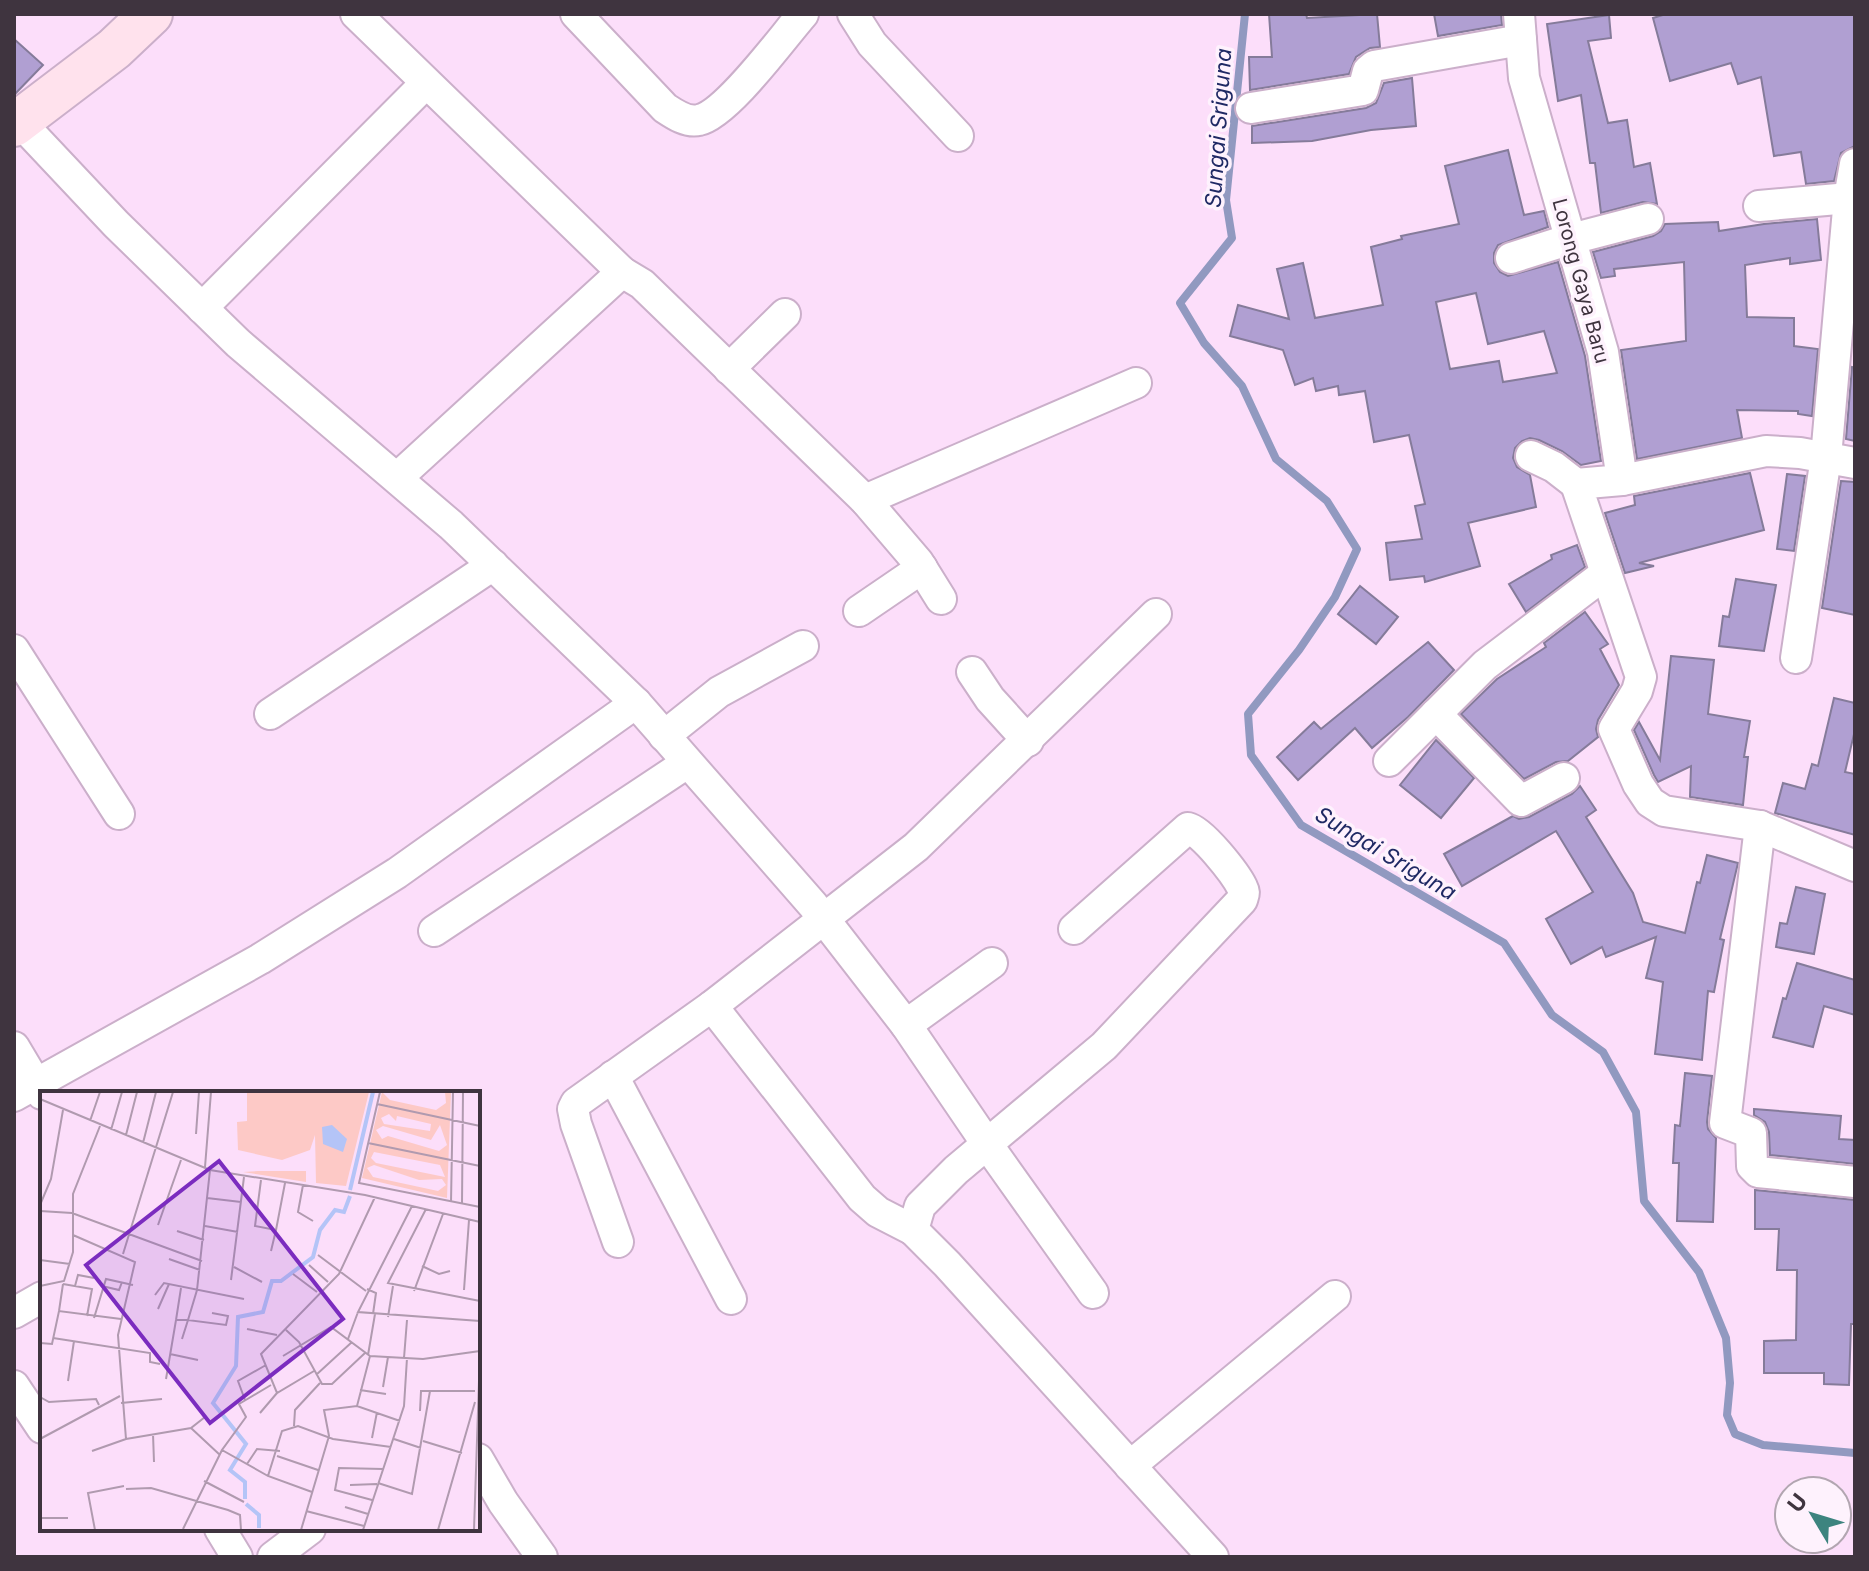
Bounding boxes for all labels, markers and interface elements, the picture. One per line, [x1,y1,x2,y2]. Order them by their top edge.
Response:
water label: Sungai Sriguna [1199,47,1237,209]
street label: Lorong Gaya Baru [1547,196,1615,366]
water label: Sungai Sriguna [1311,801,1461,905]
inset map [40,1091,480,1531]
north arrow [1773,1475,1853,1555]
text: U [1782,1488,1812,1517]

